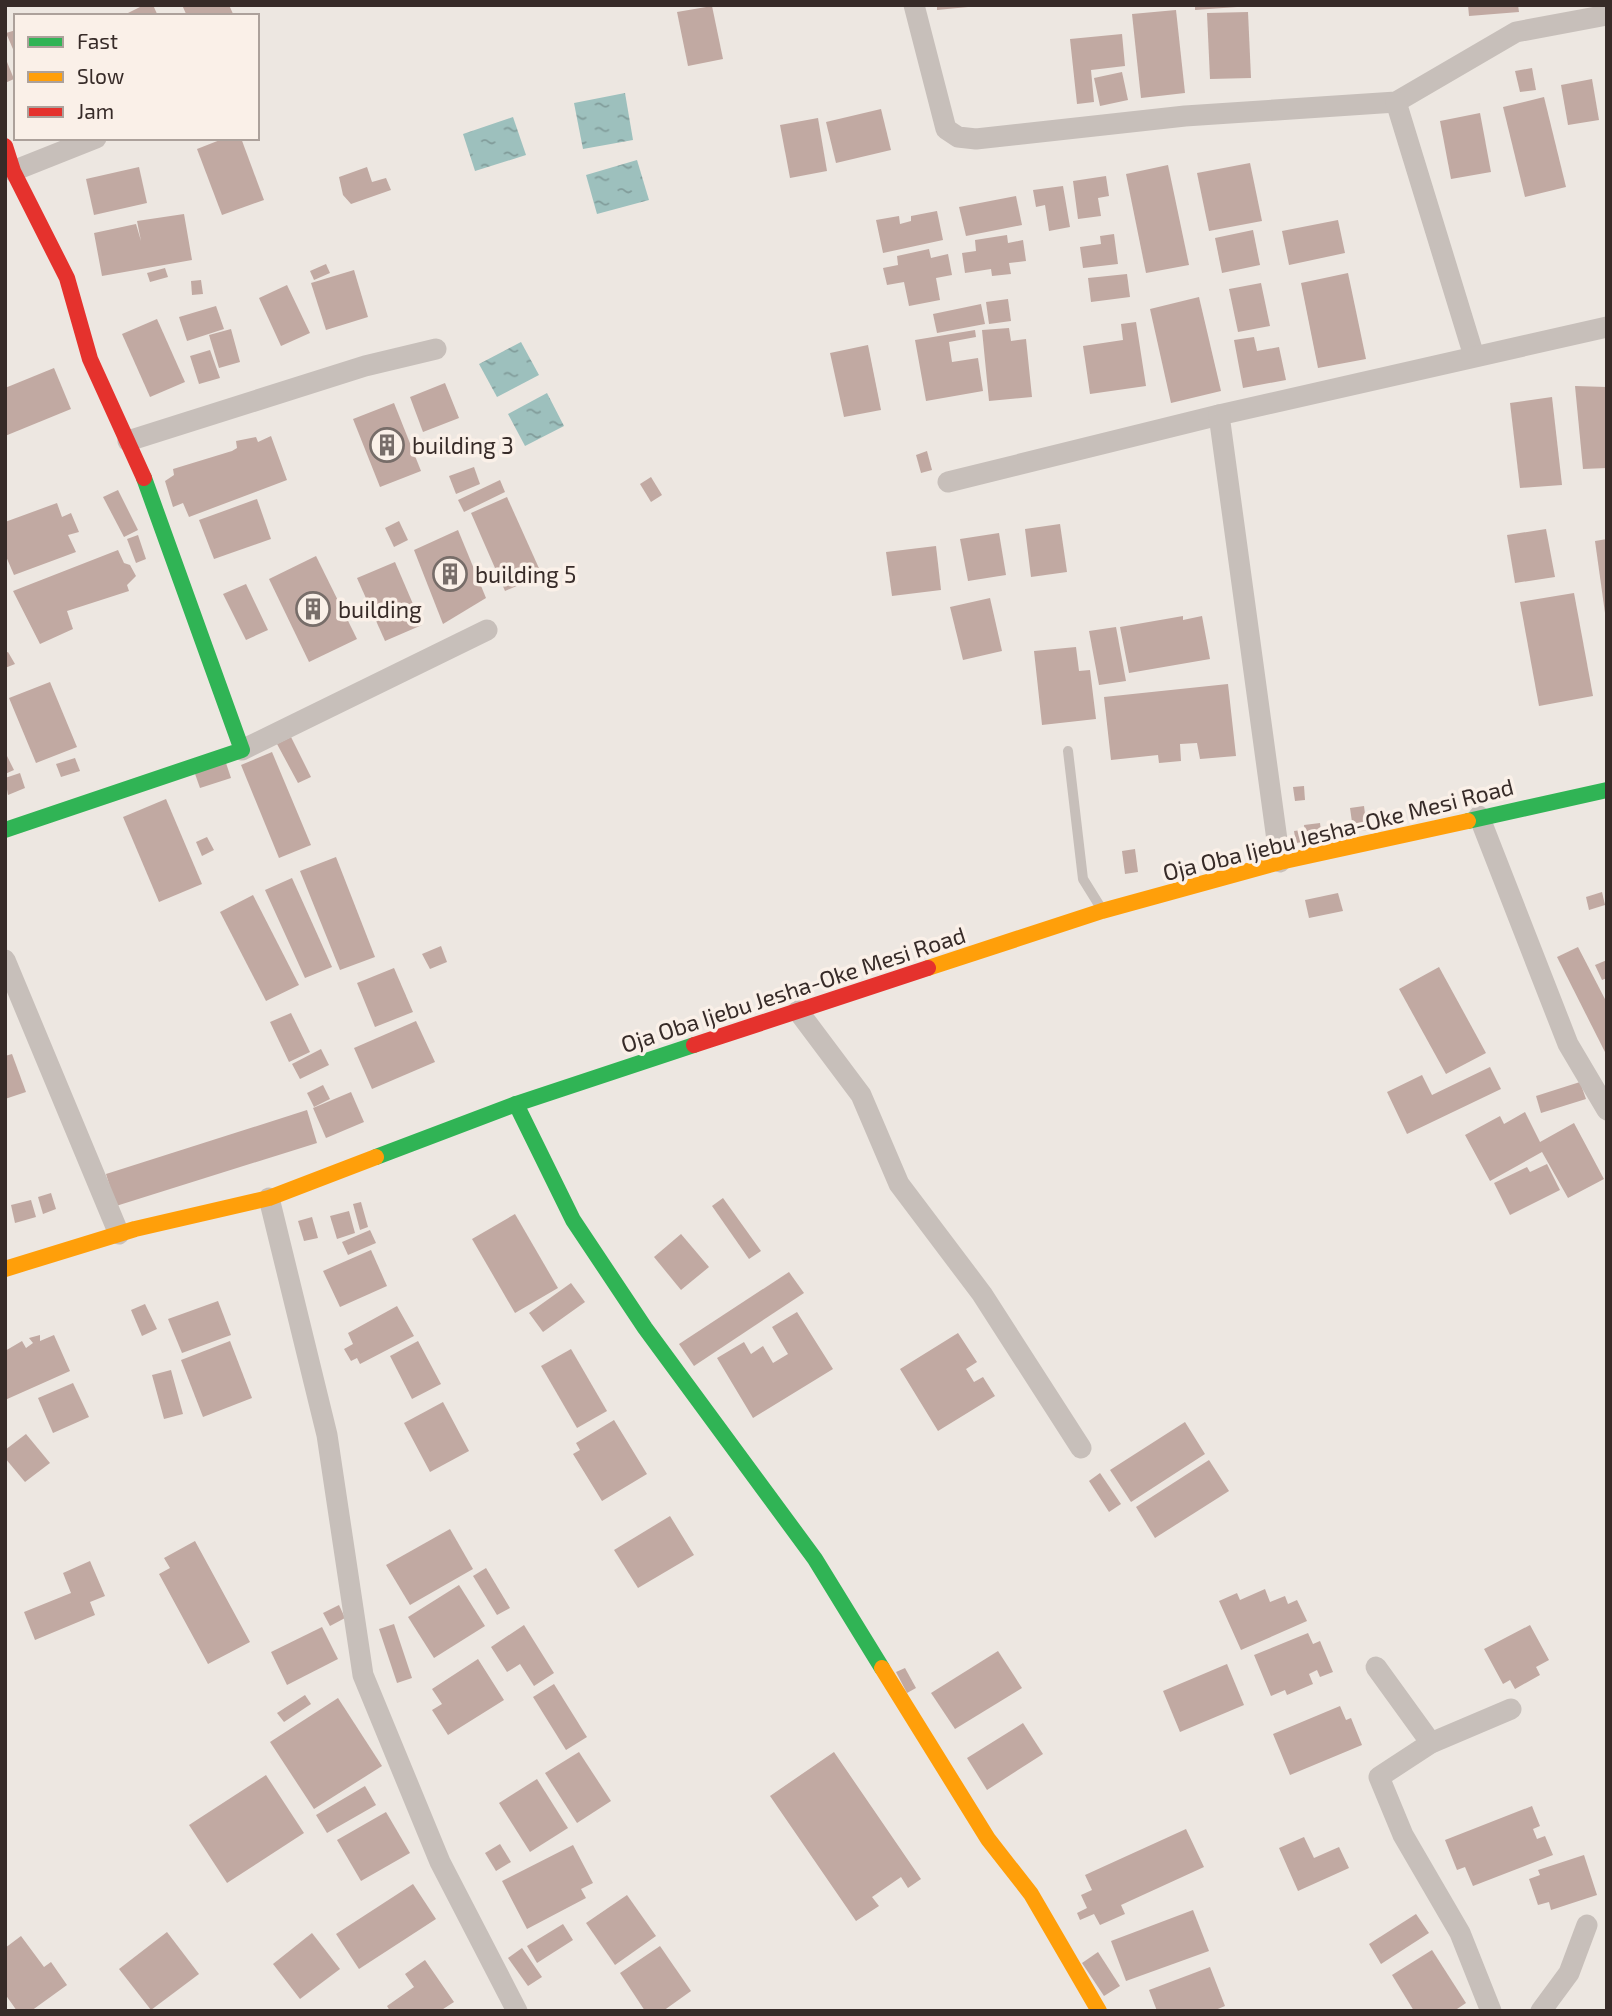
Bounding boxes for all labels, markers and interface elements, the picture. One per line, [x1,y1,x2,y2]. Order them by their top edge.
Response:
legend [14,14,259,140]
text: Fast [77,28,118,53]
text: Slow [77,63,124,88]
text: Jam [77,98,114,123]
building icon: building 3 [368,426,406,464]
place label: building 3 [412,431,514,459]
building icon: building 5 [431,555,469,593]
place label: building 5 [475,560,576,588]
building icon: building [294,590,332,628]
place label: building [338,595,422,623]
street label: Oja Oba Ijebu Jesha-Oke Mesi Road [1160,772,1516,886]
street label: Oja Oba Ijebu Jesha-Oke Mesi Road [617,920,969,1058]

